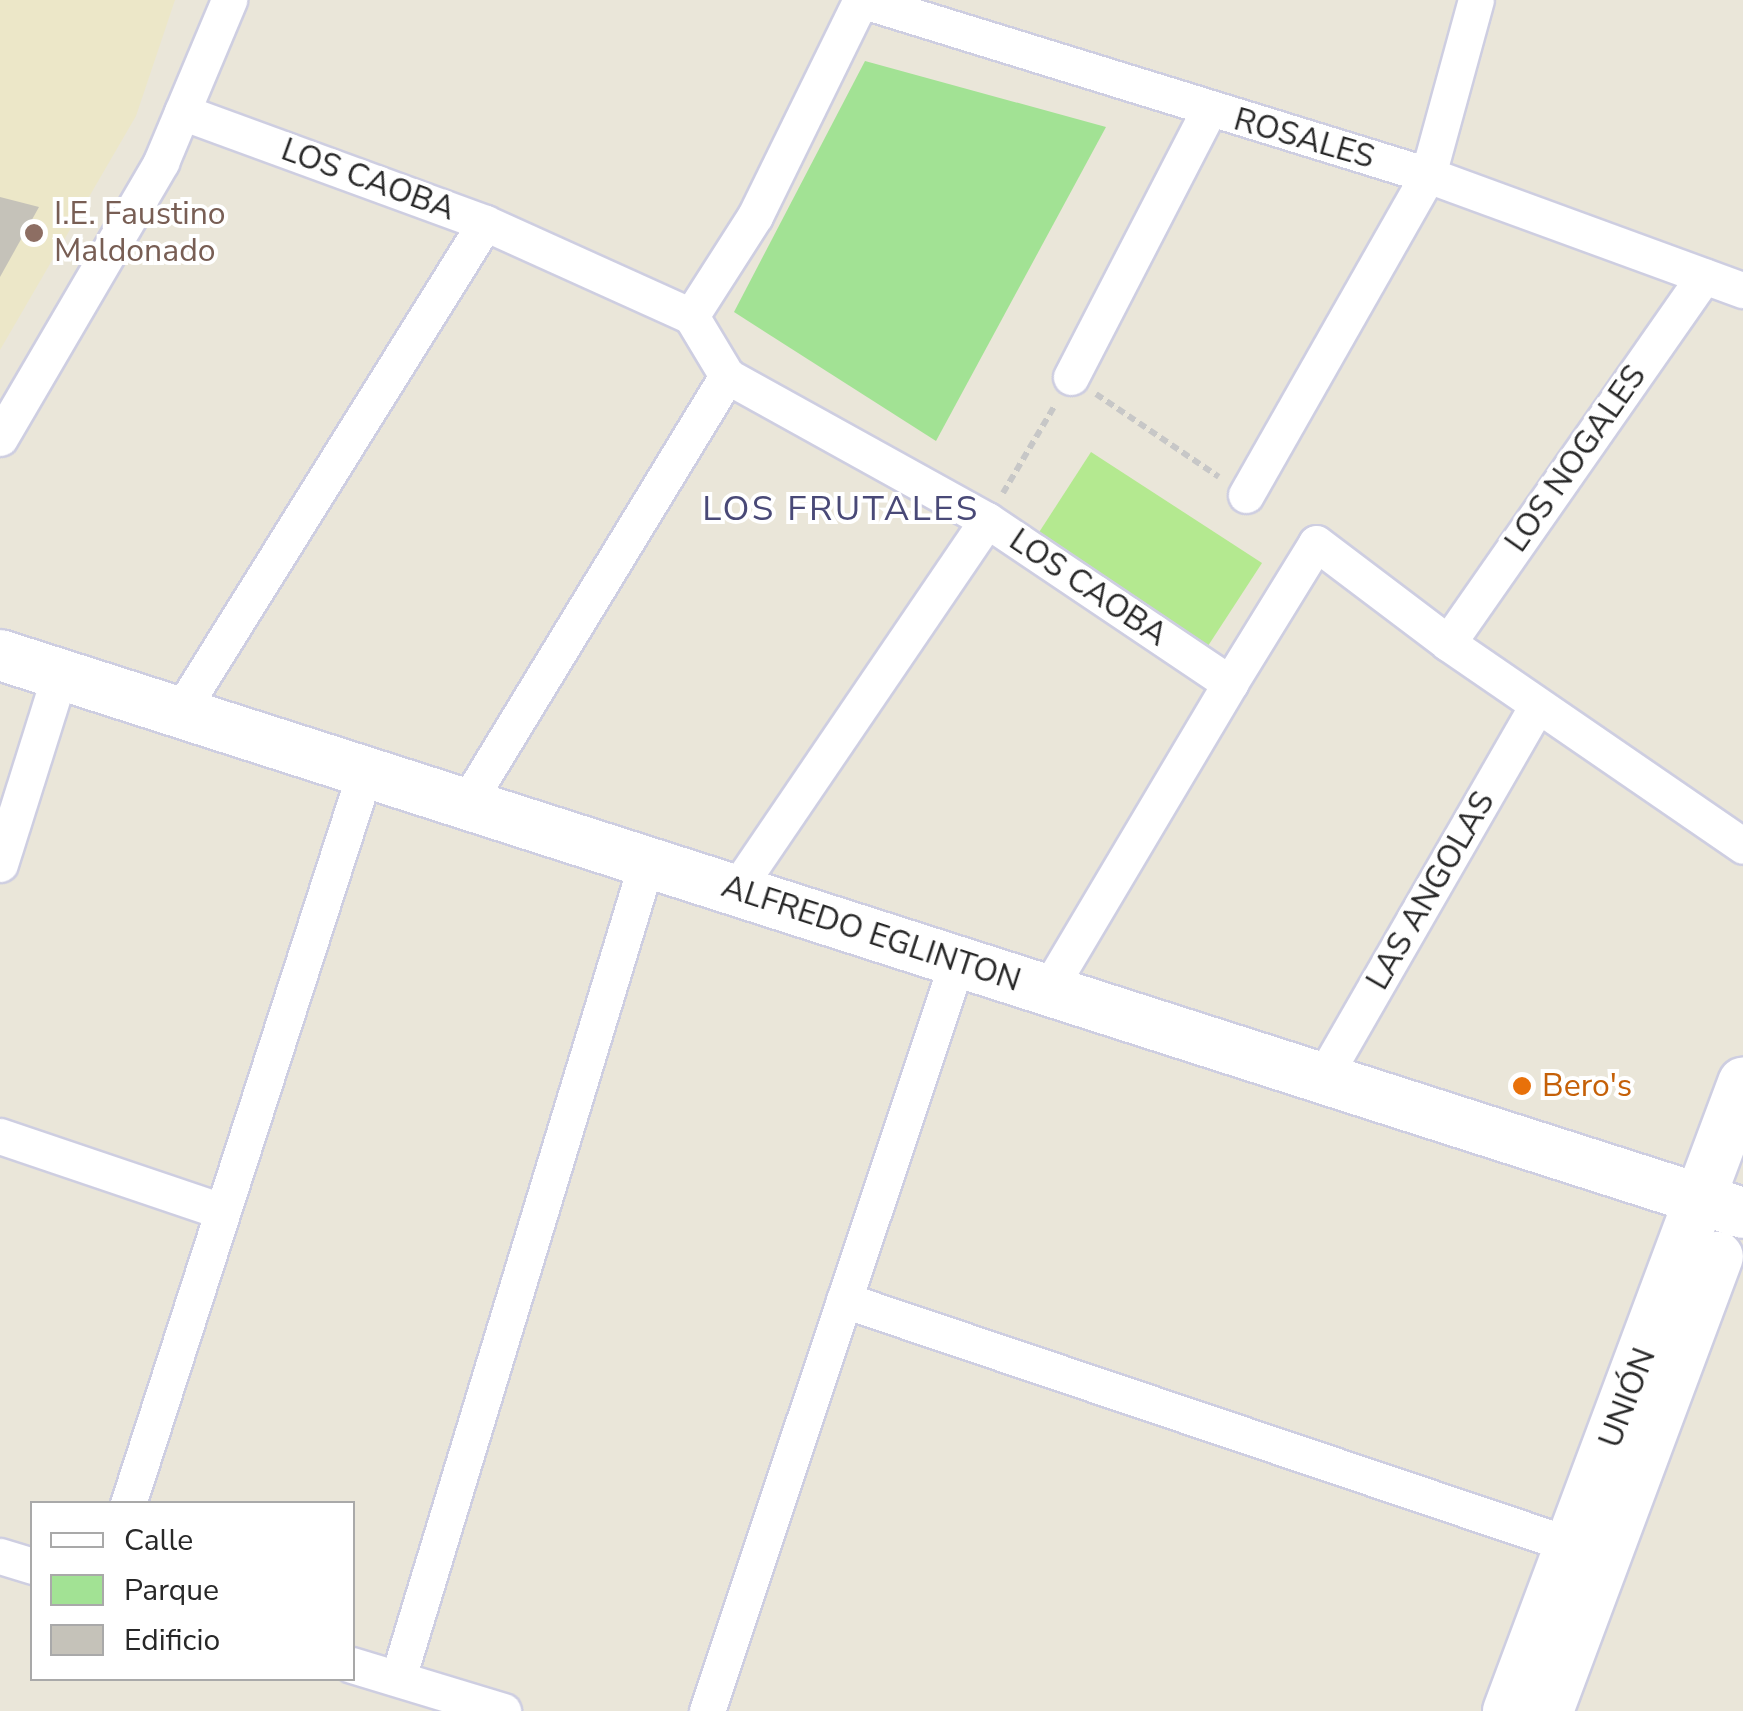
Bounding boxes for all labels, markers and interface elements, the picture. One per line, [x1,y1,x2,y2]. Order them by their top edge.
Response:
street label: ROSALES [1229,101,1379,177]
street label: LOS CAOBA [276,131,460,229]
place label: I.E. Faustino Maldonado [54,196,226,271]
marker: I.E. Faustino Maldonado [23,222,45,244]
street label: LOS NOGALES [1498,358,1654,560]
district label: LOS FRUTALES [702,488,980,530]
street label: LOS CAOBA [1002,521,1174,655]
street label: LAS ANGOLAS [1359,785,1503,997]
street label: ALFREDO EGLINTON [717,868,1025,1000]
place label: Bero's [1542,1067,1632,1105]
marker: Bero's [1511,1075,1533,1097]
street label: UNIÓN [1592,1343,1664,1453]
legend [30,1501,355,1681]
text: Calle [124,1520,193,1561]
text: Parque [124,1570,219,1611]
text: Edificio [124,1620,220,1661]

